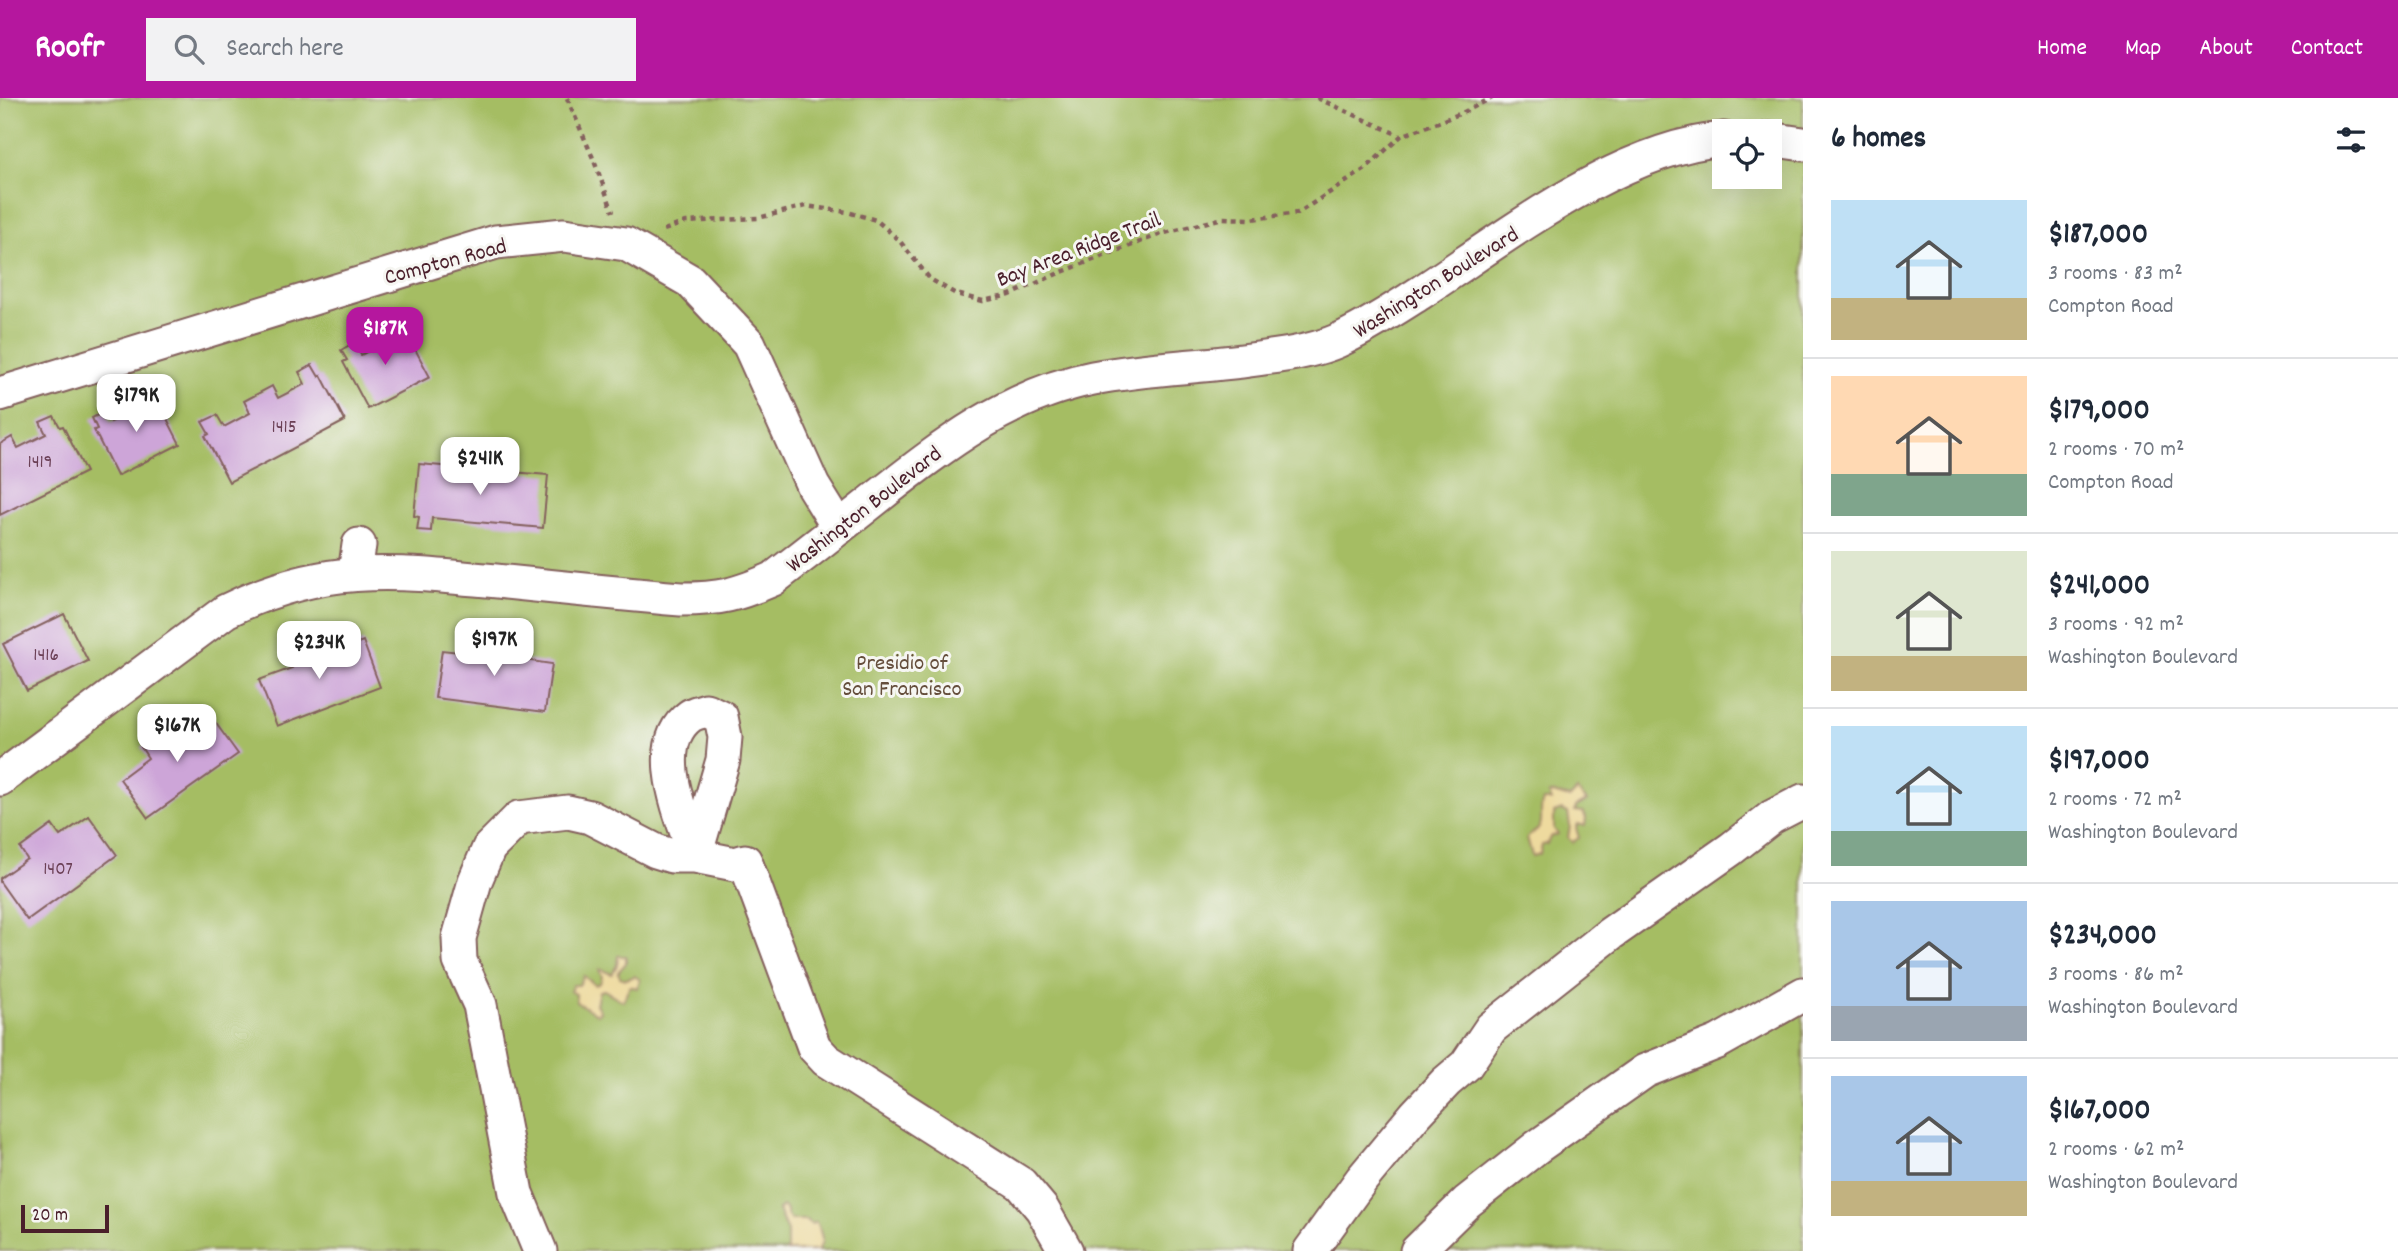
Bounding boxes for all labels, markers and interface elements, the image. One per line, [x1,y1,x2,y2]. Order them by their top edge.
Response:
search box [146,18,636,81]
text: Roofr [35,26,104,73]
icon: search [170,30,208,68]
text: Search here [226,31,344,68]
text: Home [2037,32,2087,66]
text: Map [2125,32,2161,66]
text: About [2199,32,2253,66]
text: Contact [2291,32,2363,66]
map controls [1712,119,1782,189]
button: locate [1712,119,1782,189]
text: 6 homes [1831,119,1926,162]
icon: filters [2332,121,2370,159]
street label: Bay Area Ridge Trail [992,205,1167,298]
text: $187,000 [2048,215,2148,258]
street label: Washington Boulevard [1348,220,1526,348]
icon: home [1887,228,1971,312]
street label: Compton Road [381,231,511,296]
text: 3 rooms · 83 m² [2048,258,2183,291]
text: Compton Road [2048,291,2174,324]
pin: $187K [336,308,434,367]
text: $187K [362,313,408,346]
pin: $179K [87,374,185,434]
text: $179K [113,380,159,413]
text: $179,000 [2048,391,2150,434]
icon: home [1887,404,1971,488]
house number: 1415 [271,415,297,442]
text: 2 rooms · 70 m² [2048,434,2184,467]
pin: $241K [431,438,529,497]
street label: Washington Boulevard [780,439,950,582]
text: $241K [457,443,503,476]
house number: 1419 [28,450,52,477]
text: Compton Road [2048,467,2174,500]
text: $241,000 [2048,566,2150,609]
icon: home [1887,579,1971,663]
text: 3 rooms · 92 m² [2048,609,2184,642]
pin: $197K [445,618,543,678]
pin: $234K [270,622,368,681]
text: $197K [471,624,517,657]
text: $234K [293,627,345,660]
text: Washington Boulevard [2048,642,2238,675]
house number: 1416 [33,643,59,670]
park label: Presidio of San Francisco [842,648,962,707]
pin: $167K [128,704,226,764]
text: $167K [153,710,201,743]
text: $197,000 [2048,741,2150,784]
icon: home [1887,754,1971,838]
text: 2 rooms · 72 m² [2048,784,2182,817]
text: Washington Boulevard [2048,817,2238,850]
house number: 1407 [43,857,73,884]
text: $234,000 [2048,916,2157,959]
icon: home [1887,929,1971,1013]
text: 3 rooms · 86 m² [2048,959,2184,992]
text: Washington Boulevard [2048,992,2238,1025]
text: $167,000 [2048,1091,2151,1134]
icon: home [1887,1104,1971,1188]
text: 2 rooms · 62 m² [2048,1134,2184,1167]
text: Washington Boulevard [2048,1167,2238,1200]
scale bar [21,1202,108,1234]
text: 20 m [32,1203,68,1230]

